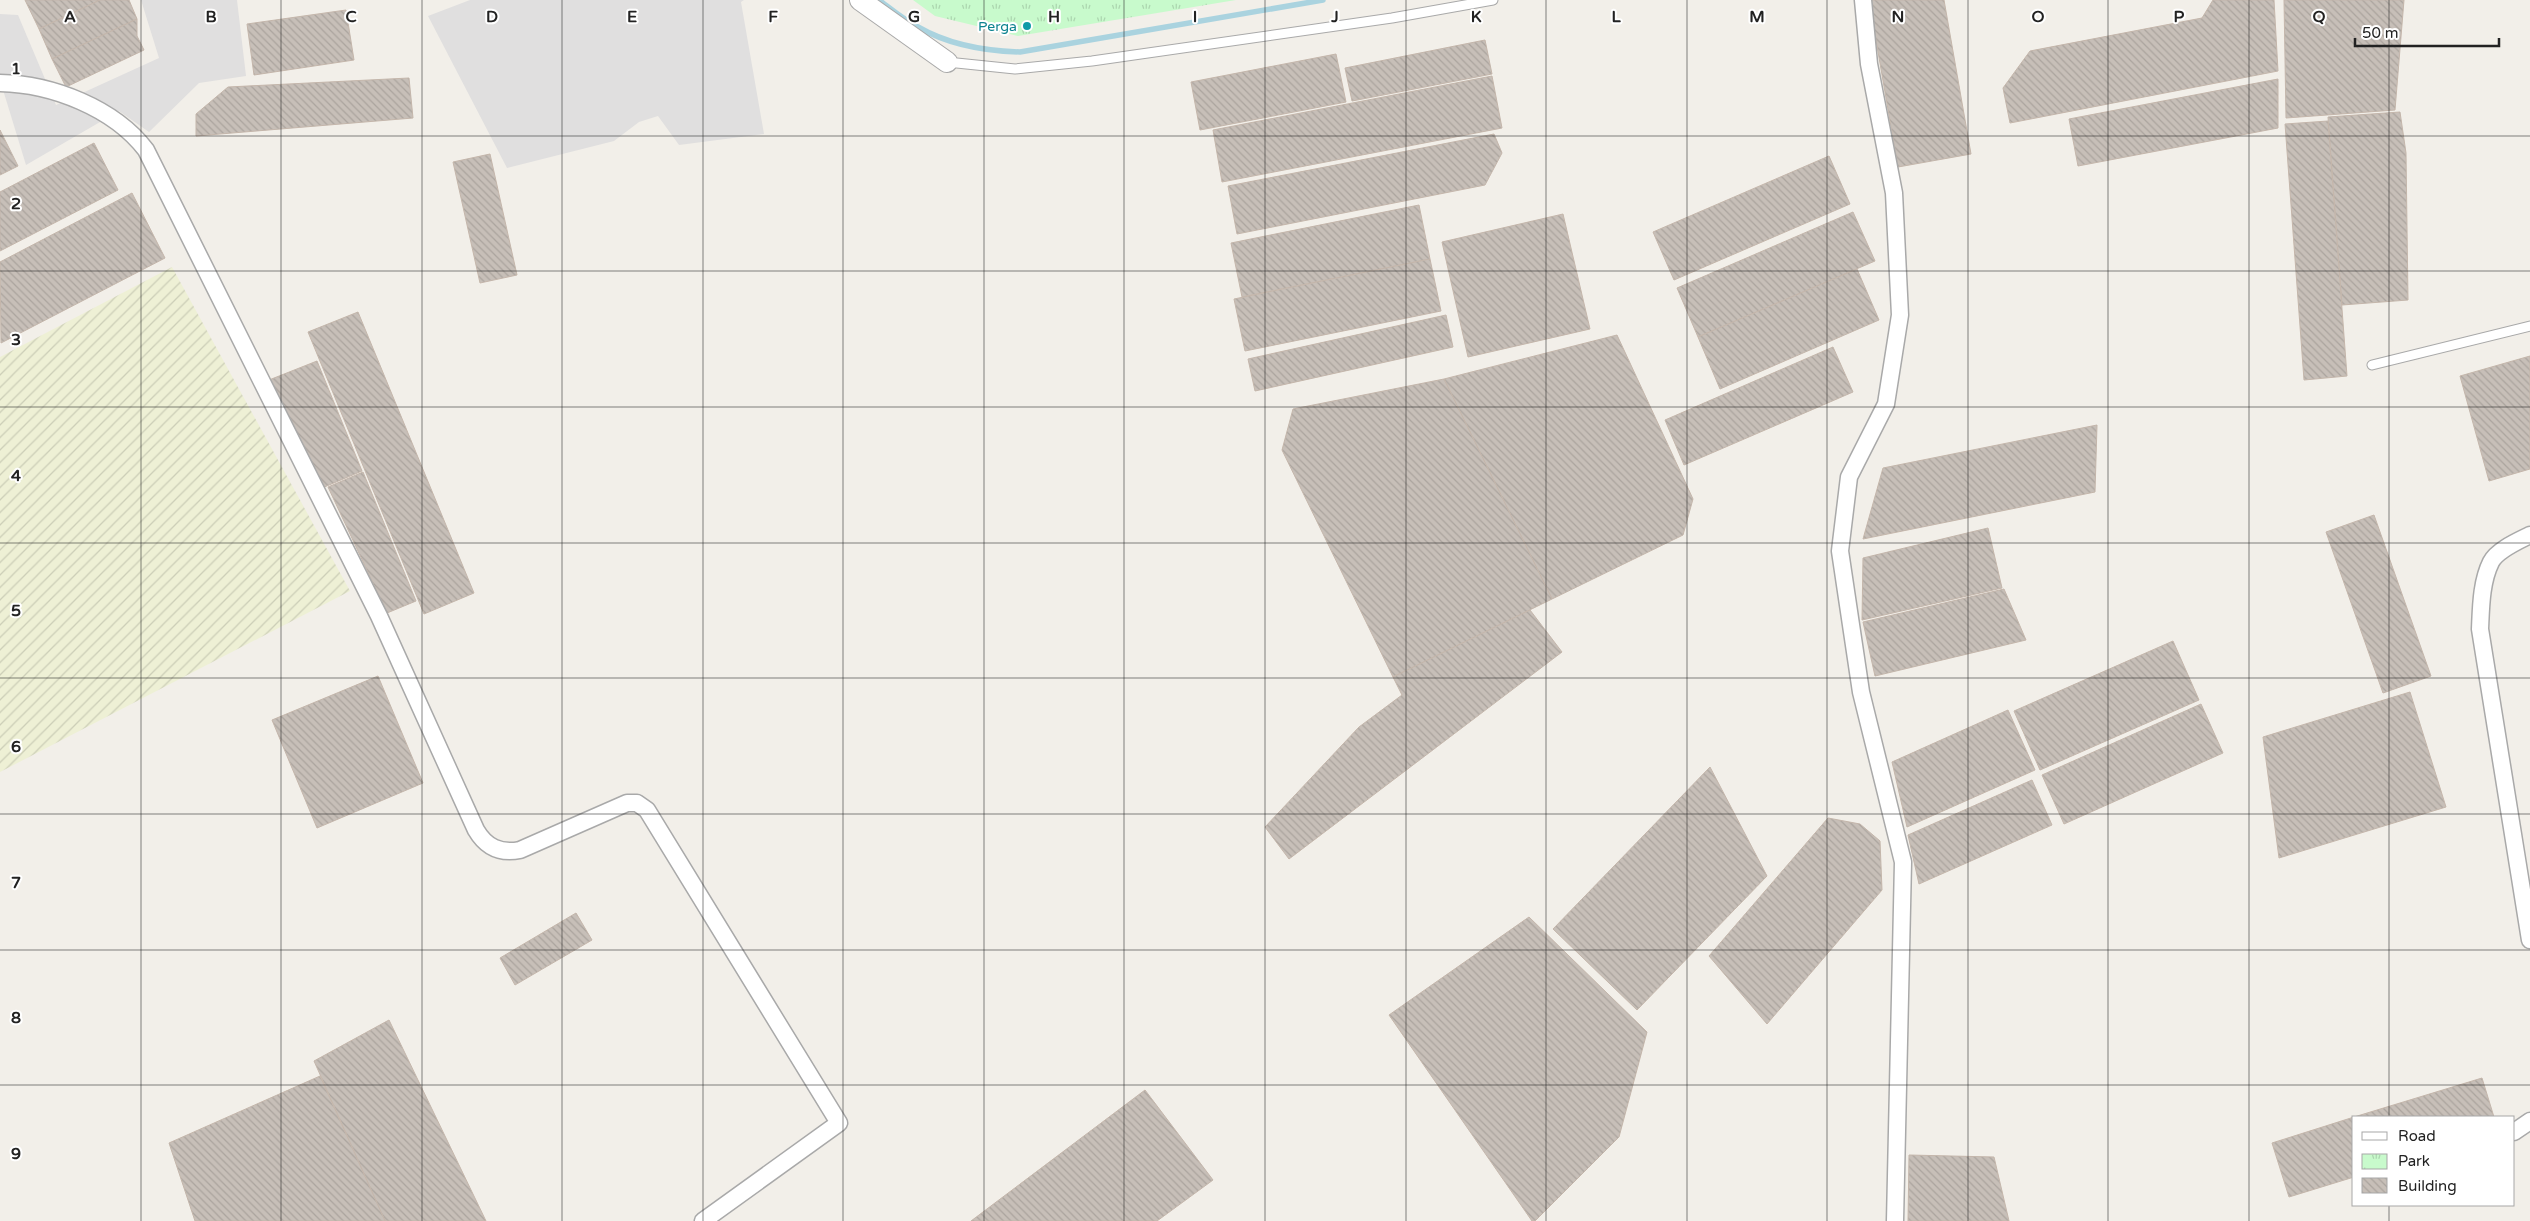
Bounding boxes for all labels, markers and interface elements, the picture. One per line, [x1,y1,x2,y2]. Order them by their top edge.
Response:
text: A [64,7,76,27]
text: B [205,7,217,27]
text: C [345,7,357,27]
text: D [486,7,498,27]
text: E [627,7,637,27]
text: F [768,7,778,27]
text: G [908,7,920,27]
text: H [1048,7,1060,27]
text: I [1193,7,1197,27]
text: J [1330,7,1339,27]
text: K [1471,7,1482,27]
text: L [1611,7,1621,27]
text: M [1749,7,1765,27]
text: N [1892,7,1904,27]
text: O [2032,7,2045,27]
text: P [2174,7,2185,27]
text: Q [2313,7,2326,27]
scale bar [2355,15,2499,47]
place label: Perga [978,18,1017,35]
marker: Perga [1021,20,1033,32]
text: 50 m [2362,24,2399,42]
text: 1 [11,59,21,79]
text: 2 [11,194,21,214]
text: 3 [11,330,21,350]
text: 4 [11,466,21,486]
text: 5 [11,601,21,621]
text: 6 [11,737,21,757]
text: 7 [11,873,21,893]
text: 8 [11,1008,21,1028]
legend [2352,1116,2515,1206]
text: Road [2398,1127,2436,1145]
text: 9 [11,1144,21,1164]
text: Park [2398,1152,2430,1170]
text: Building [2398,1177,2457,1195]

